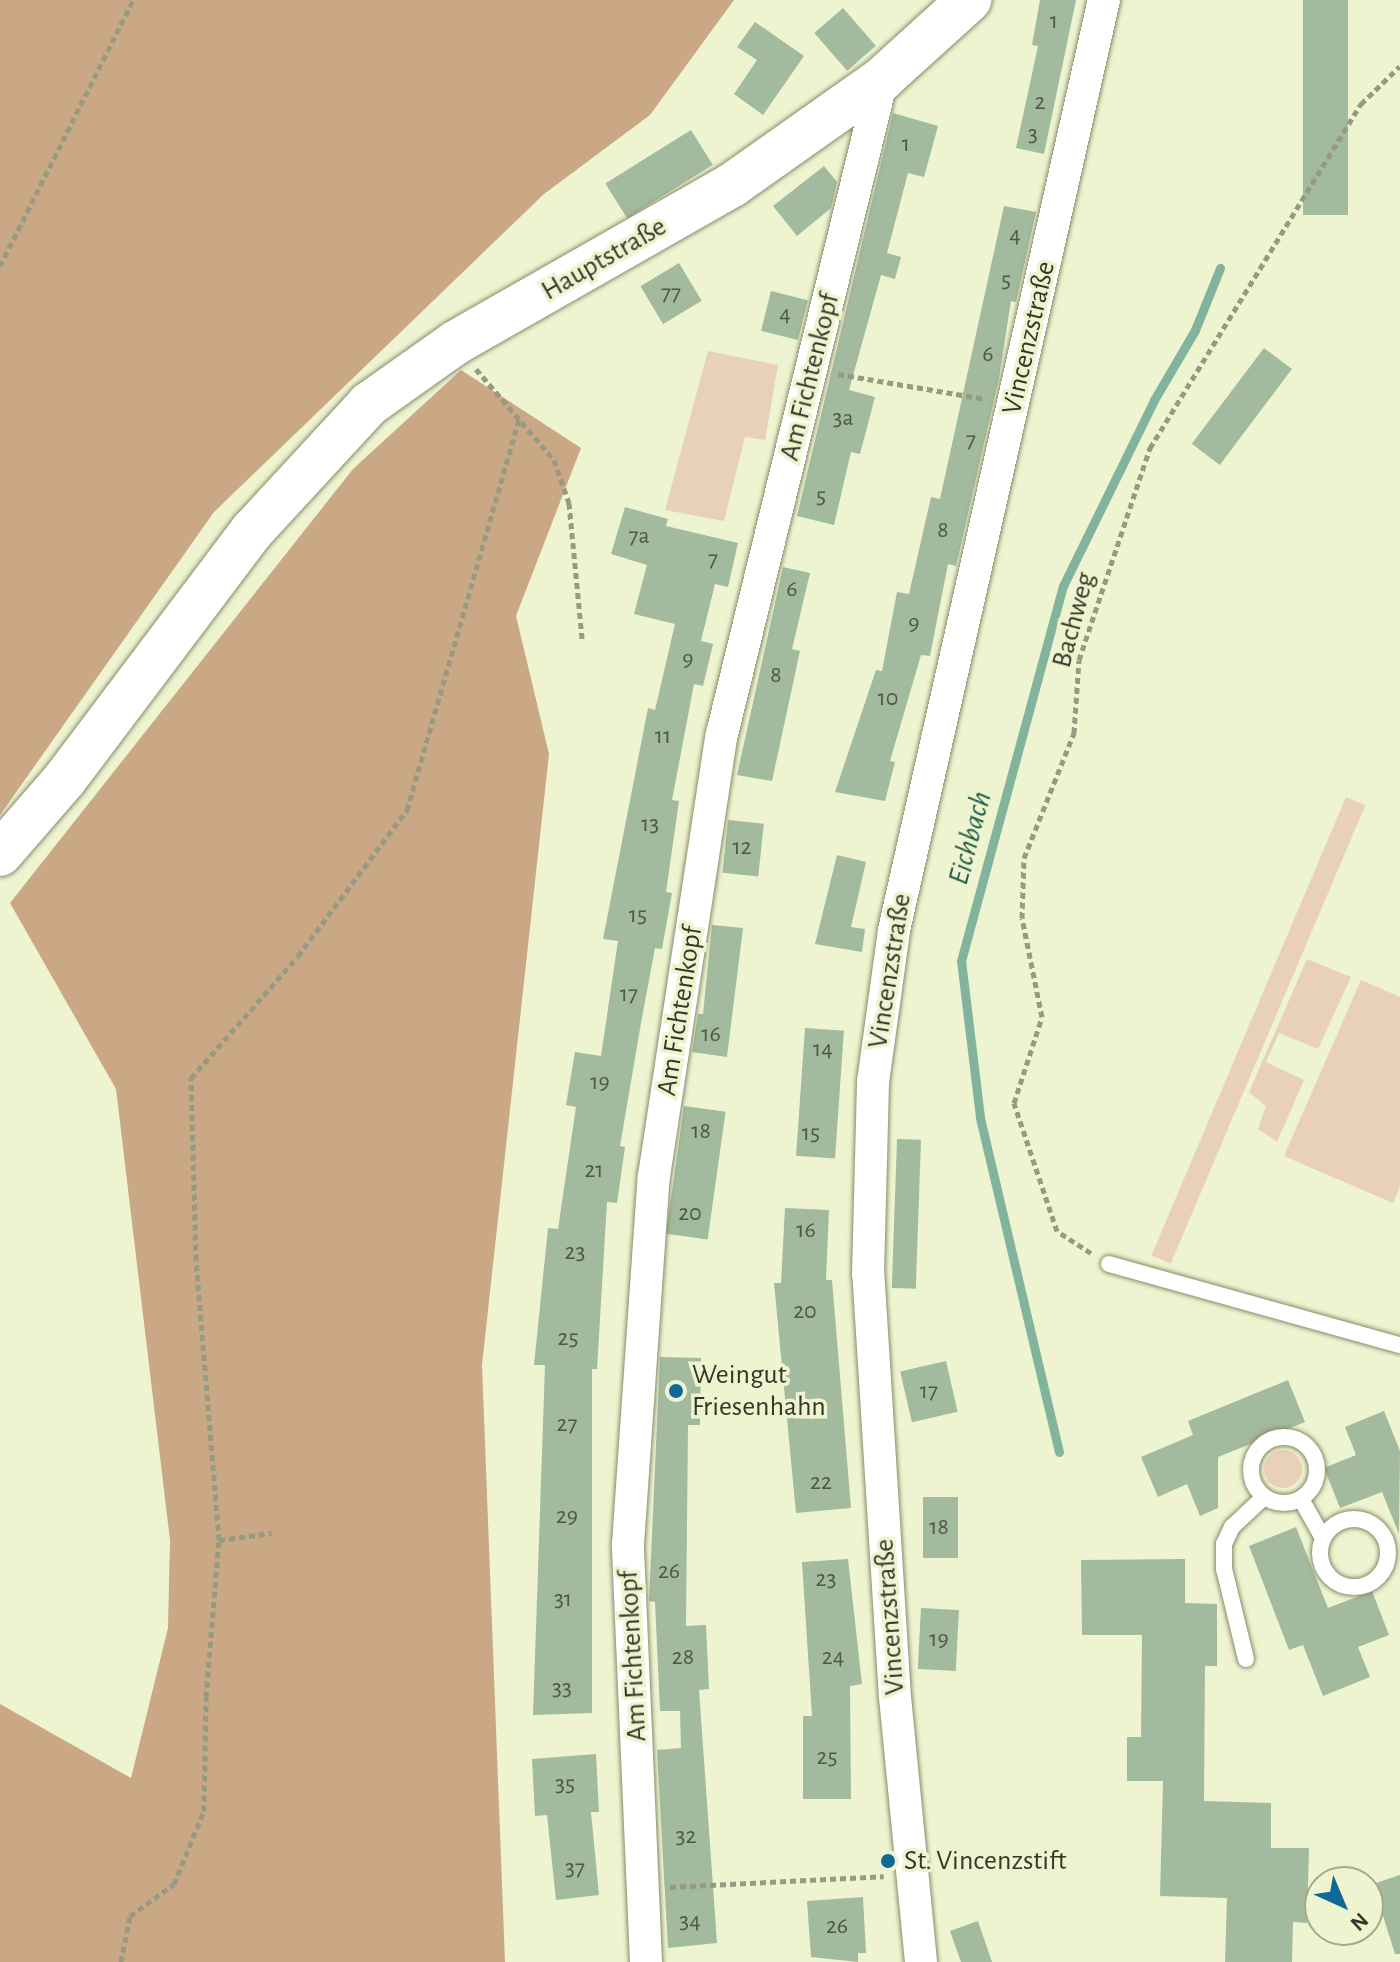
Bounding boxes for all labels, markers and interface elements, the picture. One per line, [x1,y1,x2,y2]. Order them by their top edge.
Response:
house number: 1 [1050,8,1058,36]
house number: 2 [1035,89,1045,117]
house number: 3 [1028,121,1038,149]
house number: 1 [902,131,910,159]
street label: Hauptstraße [536,210,672,308]
house number: 4 [1009,222,1021,250]
street label: Vincenzstraße [995,258,1063,418]
house number: 5 [1001,267,1011,295]
house number: 77 [661,280,681,308]
street label: Am Fichtenkopf [773,290,847,464]
house number: 4 [779,301,791,329]
house number: 6 [982,341,994,369]
house number: 3a [833,405,853,433]
house number: 7 [966,427,976,455]
house number: 5 [816,483,826,511]
house number: 8 [937,517,949,545]
house number: 7a [628,523,650,551]
house number: 7 [708,546,718,574]
street label: Bachweg [1045,569,1103,671]
house number: 6 [786,576,798,604]
house number: 9 [908,610,920,638]
house number: 9 [682,646,694,674]
house number: 8 [770,662,782,690]
house number: 10 [878,685,898,713]
house number: 11 [655,723,671,751]
water label: Eichbach [940,787,1000,889]
house number: 13 [641,811,659,839]
house number: 12 [732,834,752,862]
street label: Vincenzstraße [861,891,919,1051]
house number: 15 [629,902,647,930]
street label: Am Fichtenkopf [650,924,710,1098]
house number: 17 [620,981,638,1009]
house number: 16 [701,1021,721,1049]
house number: 14 [813,1036,833,1064]
house number: 19 [590,1069,610,1097]
house number: 18 [691,1118,711,1146]
house number: 15 [802,1120,820,1148]
house number: 21 [584,1157,604,1185]
house number: 20 [678,1200,702,1228]
house number: 16 [796,1217,816,1245]
house number: 23 [565,1239,585,1267]
house number: 20 [793,1298,817,1326]
house number: 25 [558,1325,578,1353]
place label: Weingut Friesenhahn [692,1358,826,1424]
house number: 17 [920,1378,938,1406]
marker: Weingut Friesenhahn [667,1382,685,1400]
house number: 27 [557,1411,577,1439]
house number: 22 [810,1469,832,1497]
house number: 29 [556,1503,578,1531]
house number: 18 [929,1514,949,1542]
street label: Vincenzstraße [868,1538,912,1696]
house number: 26 [658,1558,680,1586]
house number: 23 [816,1566,836,1594]
street label: Am Fichtenkopf [612,1570,654,1742]
house number: 31 [554,1586,572,1614]
house number: 19 [929,1626,949,1654]
house number: 28 [672,1644,694,1672]
house number: 24 [822,1644,844,1672]
house number: 33 [552,1675,572,1703]
house number: 25 [817,1744,837,1772]
house number: 35 [555,1771,575,1799]
house number: 32 [676,1823,696,1851]
place label: St. Vincenzstift [904,1844,1067,1878]
marker: St. Vincenzstift [879,1852,897,1870]
house number: 37 [565,1855,585,1883]
north arrow [1304,1866,1384,1946]
house number: 34 [679,1908,701,1936]
text: N [1346,1909,1372,1935]
house number: 26 [826,1913,848,1941]

